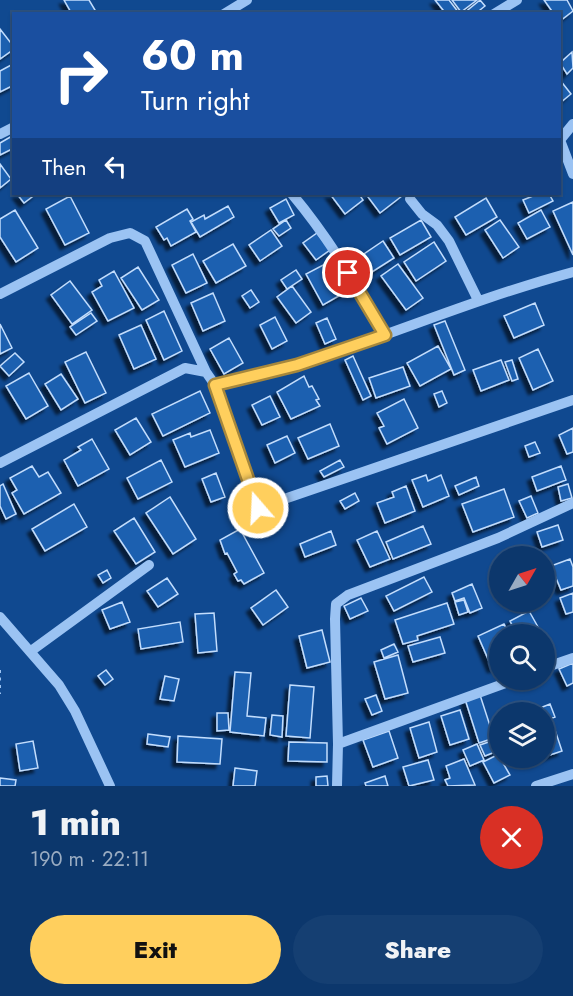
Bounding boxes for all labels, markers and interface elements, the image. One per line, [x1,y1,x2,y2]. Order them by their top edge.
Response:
text: 60 m [141,25,244,86]
icon: right [42,36,120,114]
text: Turn right [141,81,249,120]
icon: left [99,150,132,183]
text: Then [42,151,87,183]
pin [322,247,373,298]
icon: arrive [331,256,364,289]
position arrow [226,476,290,540]
north arrow [489,546,555,612]
map controls [489,546,555,768]
button: search [489,624,555,690]
button: layers [489,702,555,768]
text: 1 min [30,796,121,848]
button: close [480,806,543,869]
text: 190 m · 22:11 [30,845,149,874]
button: Exit [30,915,281,984]
button: Share [293,915,543,984]

